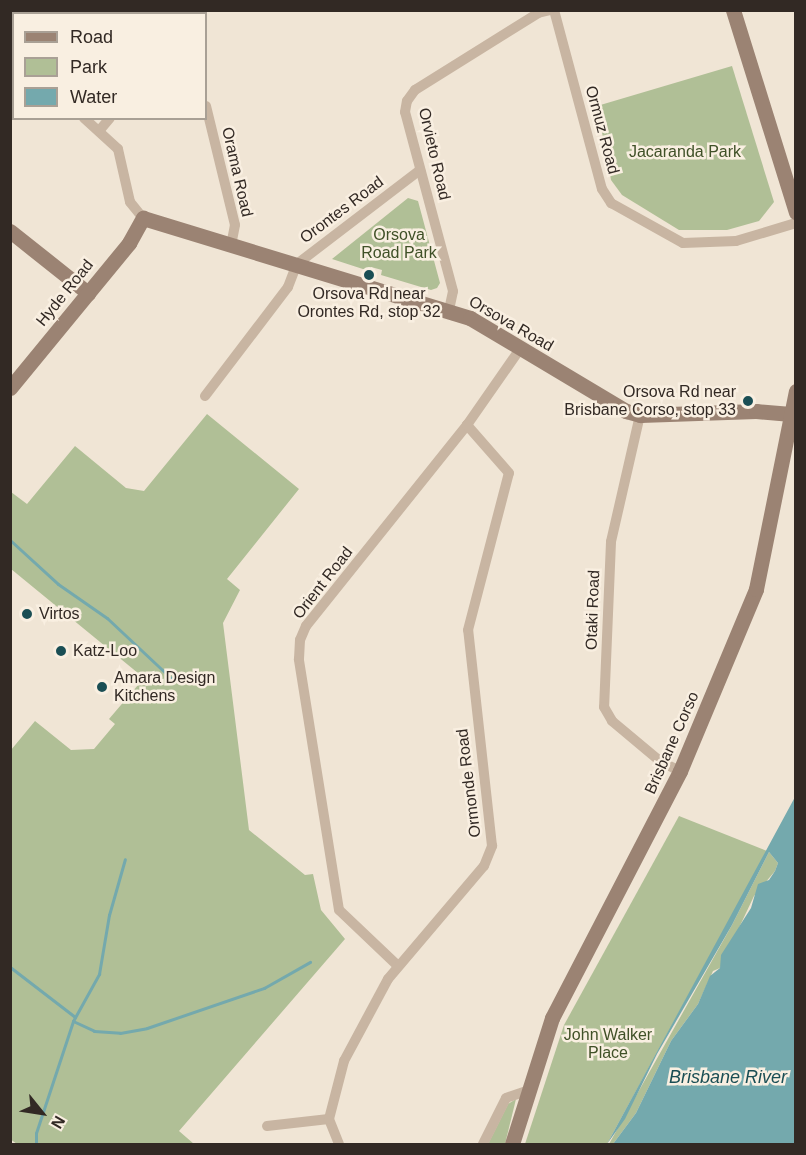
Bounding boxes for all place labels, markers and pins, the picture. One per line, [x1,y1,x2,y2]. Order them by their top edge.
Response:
marker: Orsova Rd near Orontes Rd, stop 32 [362,268,376,282]
place label: Orsova Rd near Orontes Rd, stop 32 [297,284,441,322]
place label: Orsova Rd near Brisbane Corso, stop 33 [564,382,736,420]
marker: Orsova Rd near Brisbane Corso, stop 33 [741,394,755,408]
place label: Virtos [39,604,80,624]
marker: Virtos [20,607,34,621]
place label: Katz-Loo [73,641,137,661]
marker: Katz-Loo [54,644,68,658]
place label: Amara Design Kitchens [114,668,215,706]
marker: Amara Design Kitchens [95,680,109,694]

